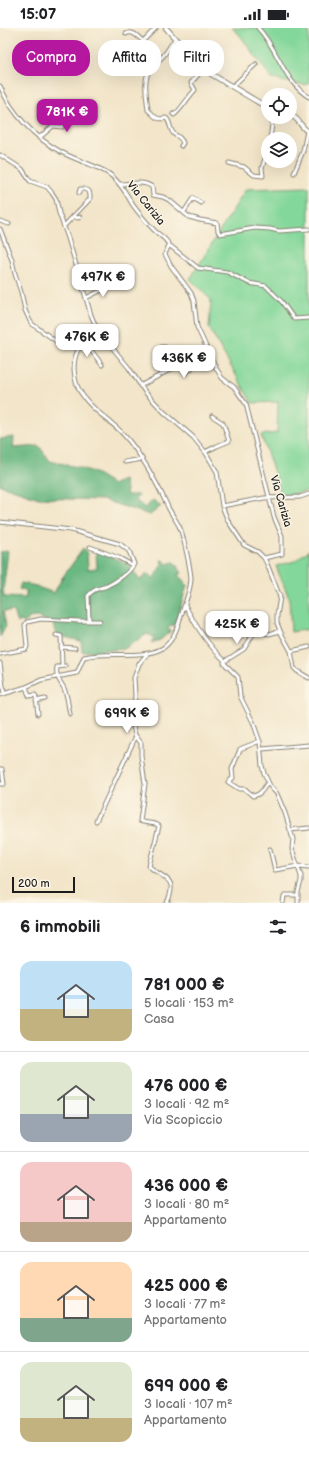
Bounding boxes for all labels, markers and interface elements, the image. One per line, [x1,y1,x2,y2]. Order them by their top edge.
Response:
text: 15:07 [20,5,56,24]
chip: Compra [12,40,90,76]
chip: Affitta [98,40,161,76]
chip: Filtri [169,40,224,76]
map controls [261,88,297,168]
button: locate [261,88,297,124]
pin: 781K € [34,99,100,133]
text: 781K € [46,104,88,120]
button: layers [261,132,297,168]
street label: Via Carizia [124,178,168,228]
pin: 497K € [70,264,136,298]
text: 497K € [81,269,125,285]
pin: 476K € [54,324,120,358]
text: 476K € [65,329,109,345]
pin: 436K € [151,345,217,379]
text: 436K € [161,350,207,366]
street label: Via Carizia [267,474,295,528]
pin: 425K € [204,611,270,645]
text: 425K € [214,616,260,632]
pin: 699K € [94,700,160,734]
text: 699K € [104,705,150,721]
scale bar [12,875,75,894]
text: 200 m [18,877,50,890]
icon: filters [267,916,289,938]
text: 6 immobili [20,917,100,937]
text: 781 000 € [144,975,225,995]
icon: home [52,977,100,1025]
text: 5 locali · 153 m² [144,995,234,1011]
text: Casa [144,1011,174,1027]
text: 476 000 € [144,1076,227,1096]
icon: home [52,1078,100,1126]
text: 3 locali · 92 m² [144,1096,229,1112]
text: Via Scopiccio [144,1112,223,1128]
text: 436 000 € [144,1176,228,1196]
icon: home [52,1178,100,1226]
text: 3 locali · 80 m² [144,1196,230,1212]
text: Appartamento [144,1212,227,1228]
text: 425 000 € [144,1276,228,1296]
icon: home [52,1278,100,1326]
text: 3 locali · 77 m² [144,1296,226,1312]
text: Appartamento [144,1312,227,1328]
text: 699 000 € [144,1376,228,1396]
icon: home [52,1378,100,1426]
text: 3 locali · 107 m² [144,1396,233,1412]
text: Appartamento [144,1412,227,1428]

